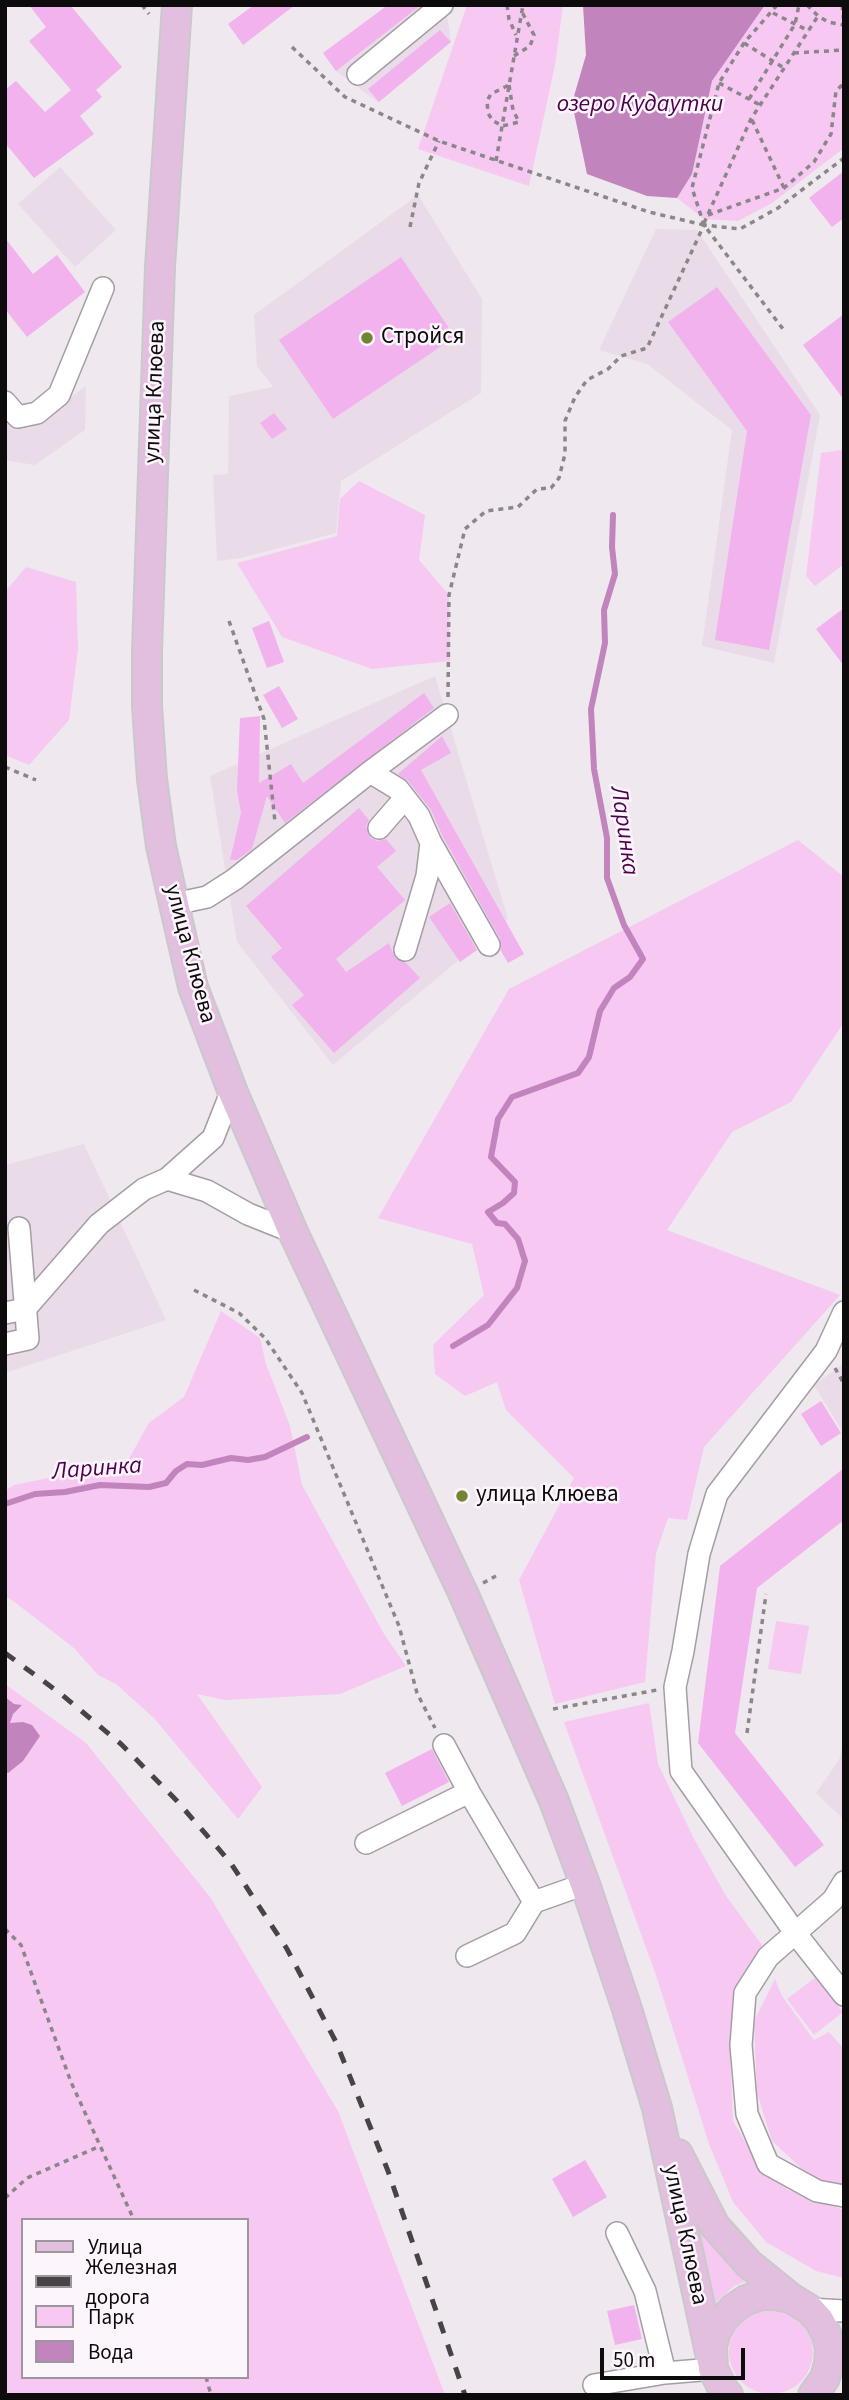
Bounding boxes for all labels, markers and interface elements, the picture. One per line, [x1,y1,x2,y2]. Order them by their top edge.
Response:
water label: озеро Кудаутки [557,92,723,120]
street label: улица Клюева [140,320,172,464]
place label: Стройся [381,324,464,352]
marker: Стройся [359,330,375,346]
water label: Ларинка [602,784,644,878]
street label: улица Клюева [157,882,221,1026]
water label: Ларинка [51,1452,143,1488]
place label: улица Клюева [476,1482,619,1510]
marker: улица Клюева [454,1488,470,1504]
street label: улица Клюева [656,2162,712,2308]
legend [21,2218,248,2379]
text: Улица [88,2232,143,2262]
text: Железная дорога [86,2252,178,2312]
text: Парк [88,2302,134,2332]
scale bar [604,2334,749,2378]
text: Вода [88,2337,134,2367]
text: 50 m [613,2345,655,2375]

